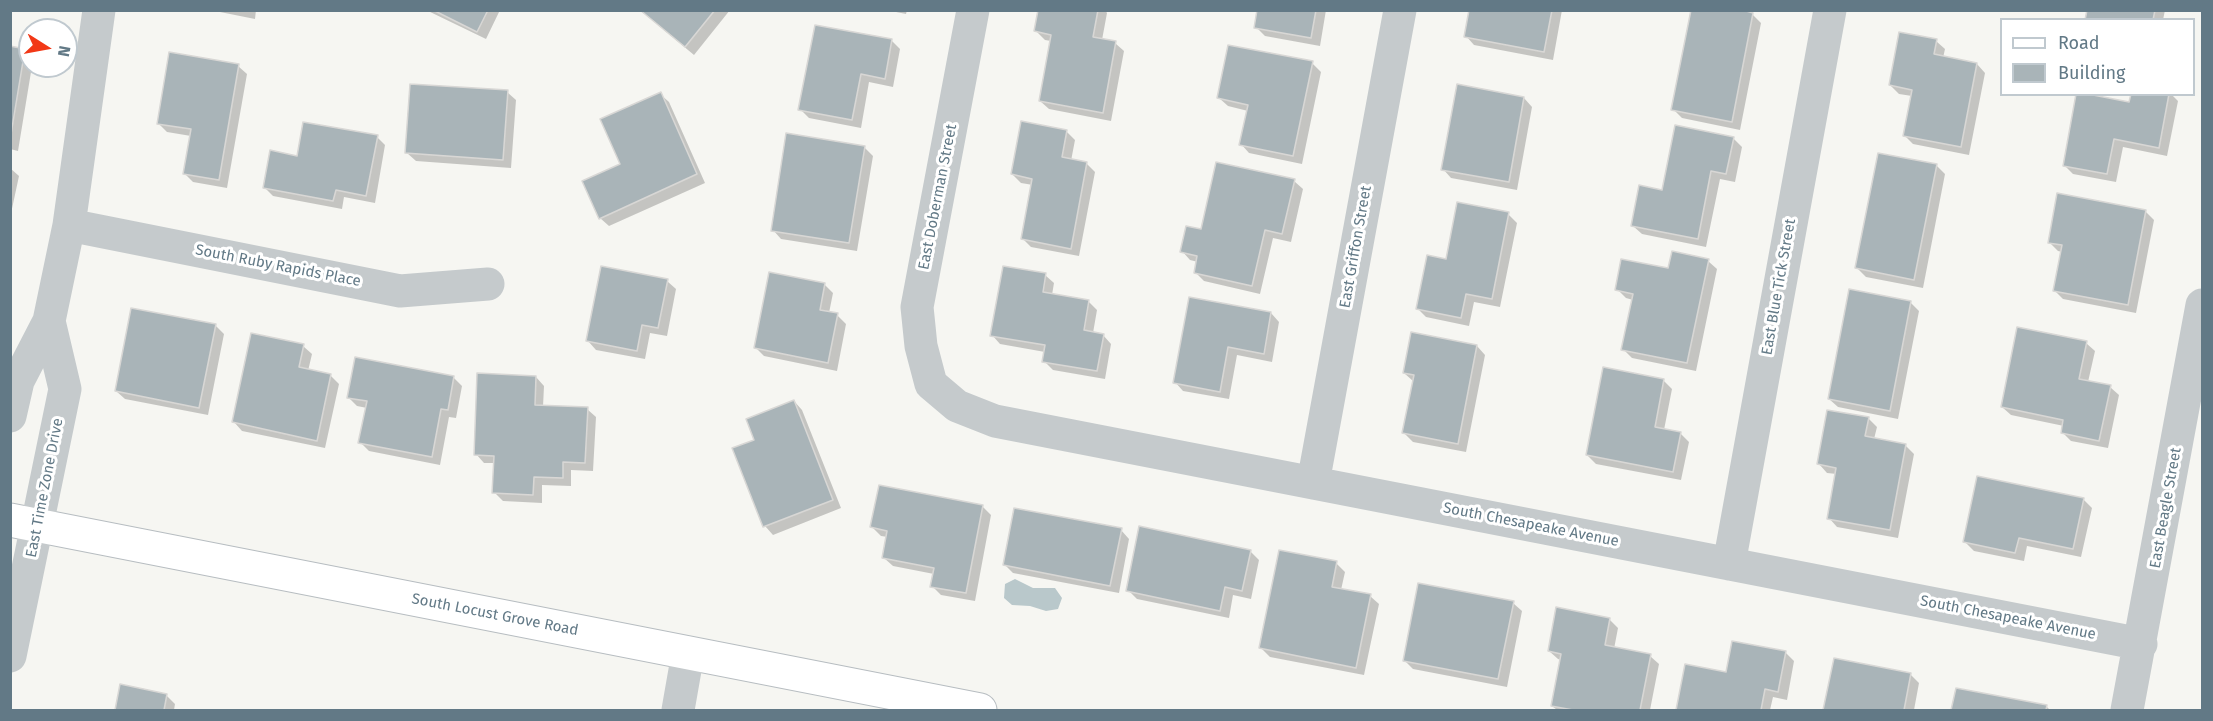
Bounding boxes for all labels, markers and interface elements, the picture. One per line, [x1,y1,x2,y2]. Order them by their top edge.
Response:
north arrow [18,18,78,78]
legend [2000,18,2195,96]
text: Road [2058,32,2100,54]
text: N [54,44,75,58]
text: Building [2058,62,2125,84]
street label: East Doberman Street [915,123,961,271]
street label: East Griffon Street [1336,184,1376,310]
street label: East Blue Tick Street [1758,217,1800,357]
street label: South Ruby Rapids Place [194,241,362,291]
street label: East Time Zone Drive [23,417,67,559]
street label: East Beagle Street [2147,446,2185,570]
street label: South Chesapeake Avenue [1442,499,1620,551]
street label: South Locust Grove Road [410,590,580,640]
street label: South Chesapeake Avenue [1919,592,2097,644]

